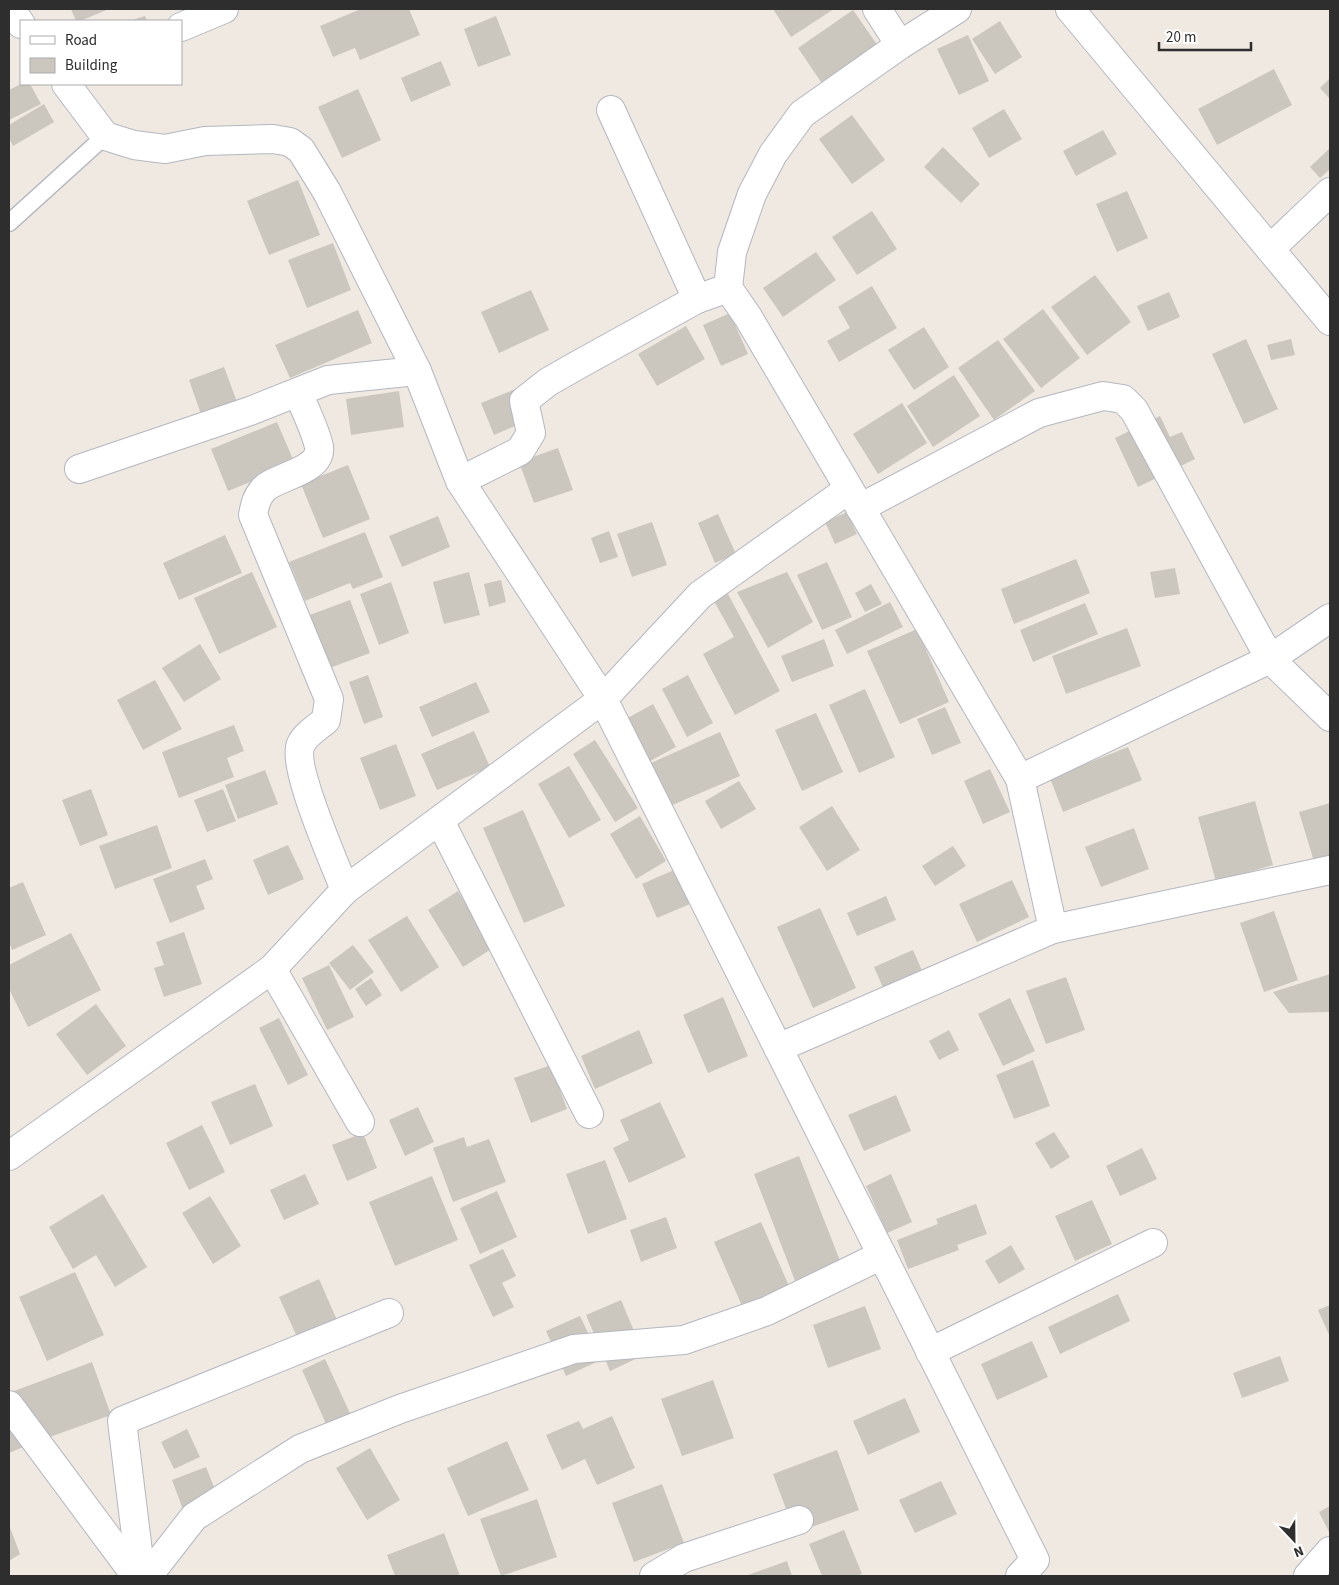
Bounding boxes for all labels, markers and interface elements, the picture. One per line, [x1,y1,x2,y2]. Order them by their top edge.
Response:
legend [20,20,182,85]
scale bar [1159,20,1252,52]
text: 20 m [1166,27,1196,48]
text: Road [65,30,97,51]
text: Building [65,55,118,76]
north arrow [1269,1515,1319,1565]
text: N [1290,1540,1307,1562]

